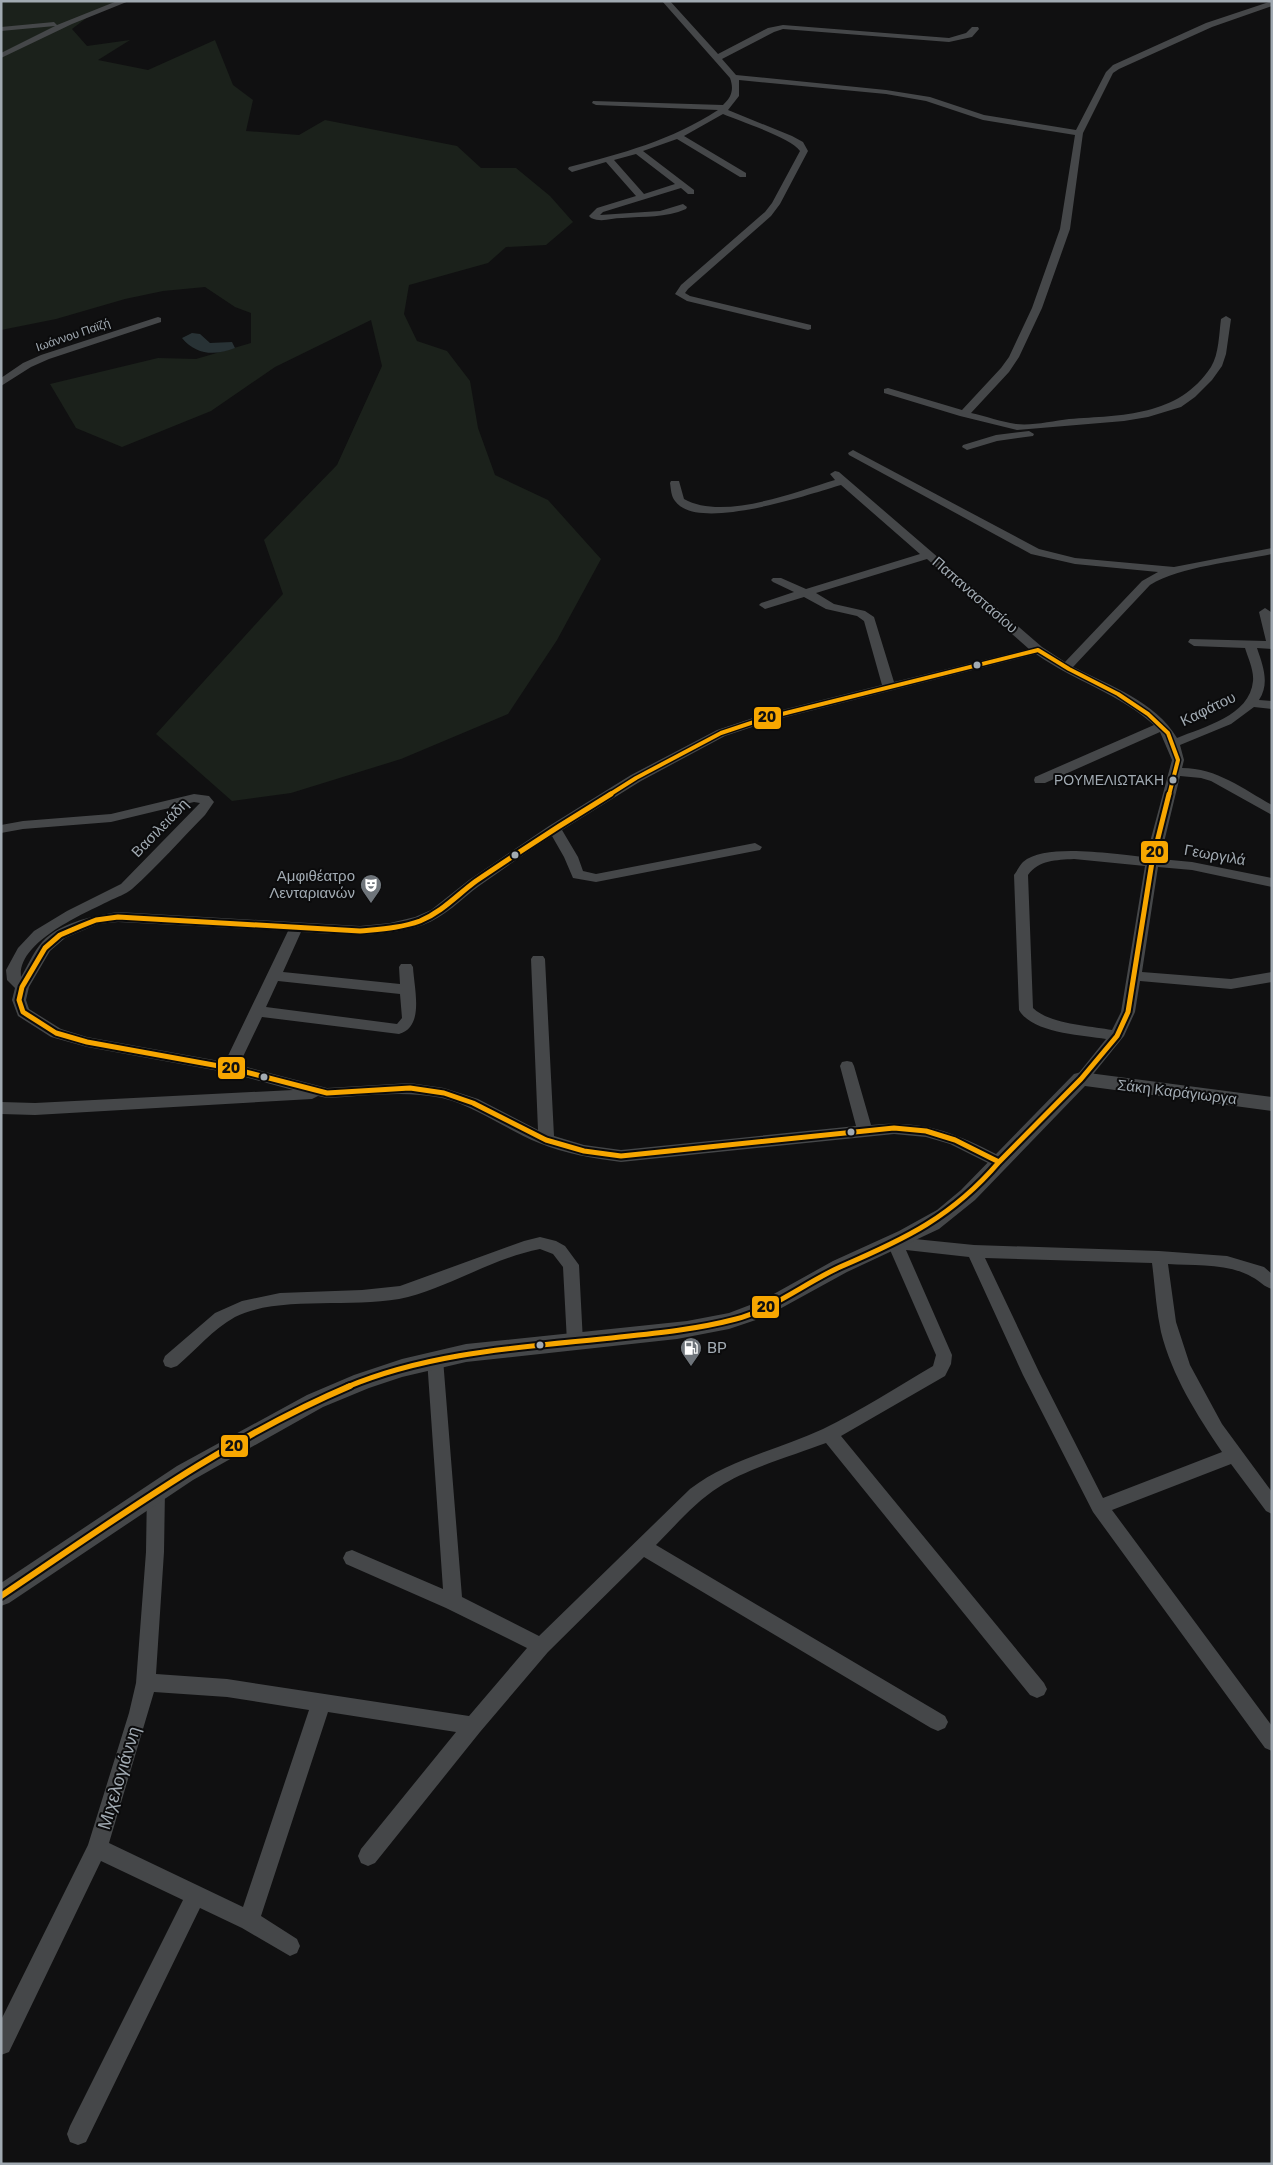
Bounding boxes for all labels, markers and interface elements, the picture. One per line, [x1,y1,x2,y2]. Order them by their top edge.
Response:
street label: Ιωάννου Παϊζή [34,316,112,354]
street label: Παπαναστασίου [929,553,1021,637]
unlabelled marker [972,660,982,670]
street label: Καφάτου [1177,688,1239,730]
line badge: 20 [753,706,782,730]
text: 20 [758,709,776,726]
place label: ΡΟΥΜΕΛΙΩΤΑΚΗ [1054,772,1164,789]
marker: ΡΟΥΜΕΛΙΩΤΑΚΗ [1168,775,1178,785]
street label: Βασιλειάδη [128,795,192,861]
line badge: 20 [1140,840,1169,864]
street label: Γεωργιλά [1183,841,1247,869]
text: 20 [1146,844,1164,861]
unlabelled marker [510,850,520,860]
place label: Αμφιθέατρο Λενταριανών [269,867,355,902]
theatre icon: Αμφιθέατρο Λενταριανών [359,873,383,904]
line badge: 20 [217,1056,246,1080]
text: 20 [222,1060,240,1077]
unlabelled marker [259,1072,269,1082]
street label: Σάκη Καράγιωργα [1116,1076,1238,1108]
unlabelled marker [846,1127,856,1137]
line badge: 20 [751,1295,780,1319]
text: 20 [757,1299,775,1316]
fuel station icon: BP [679,1336,703,1367]
place label: BP [707,1339,727,1357]
unlabelled marker [535,1340,545,1350]
line badge: 20 [220,1434,249,1458]
text: 20 [225,1438,243,1455]
street label: Μιχελογιάννη [93,1724,145,1832]

